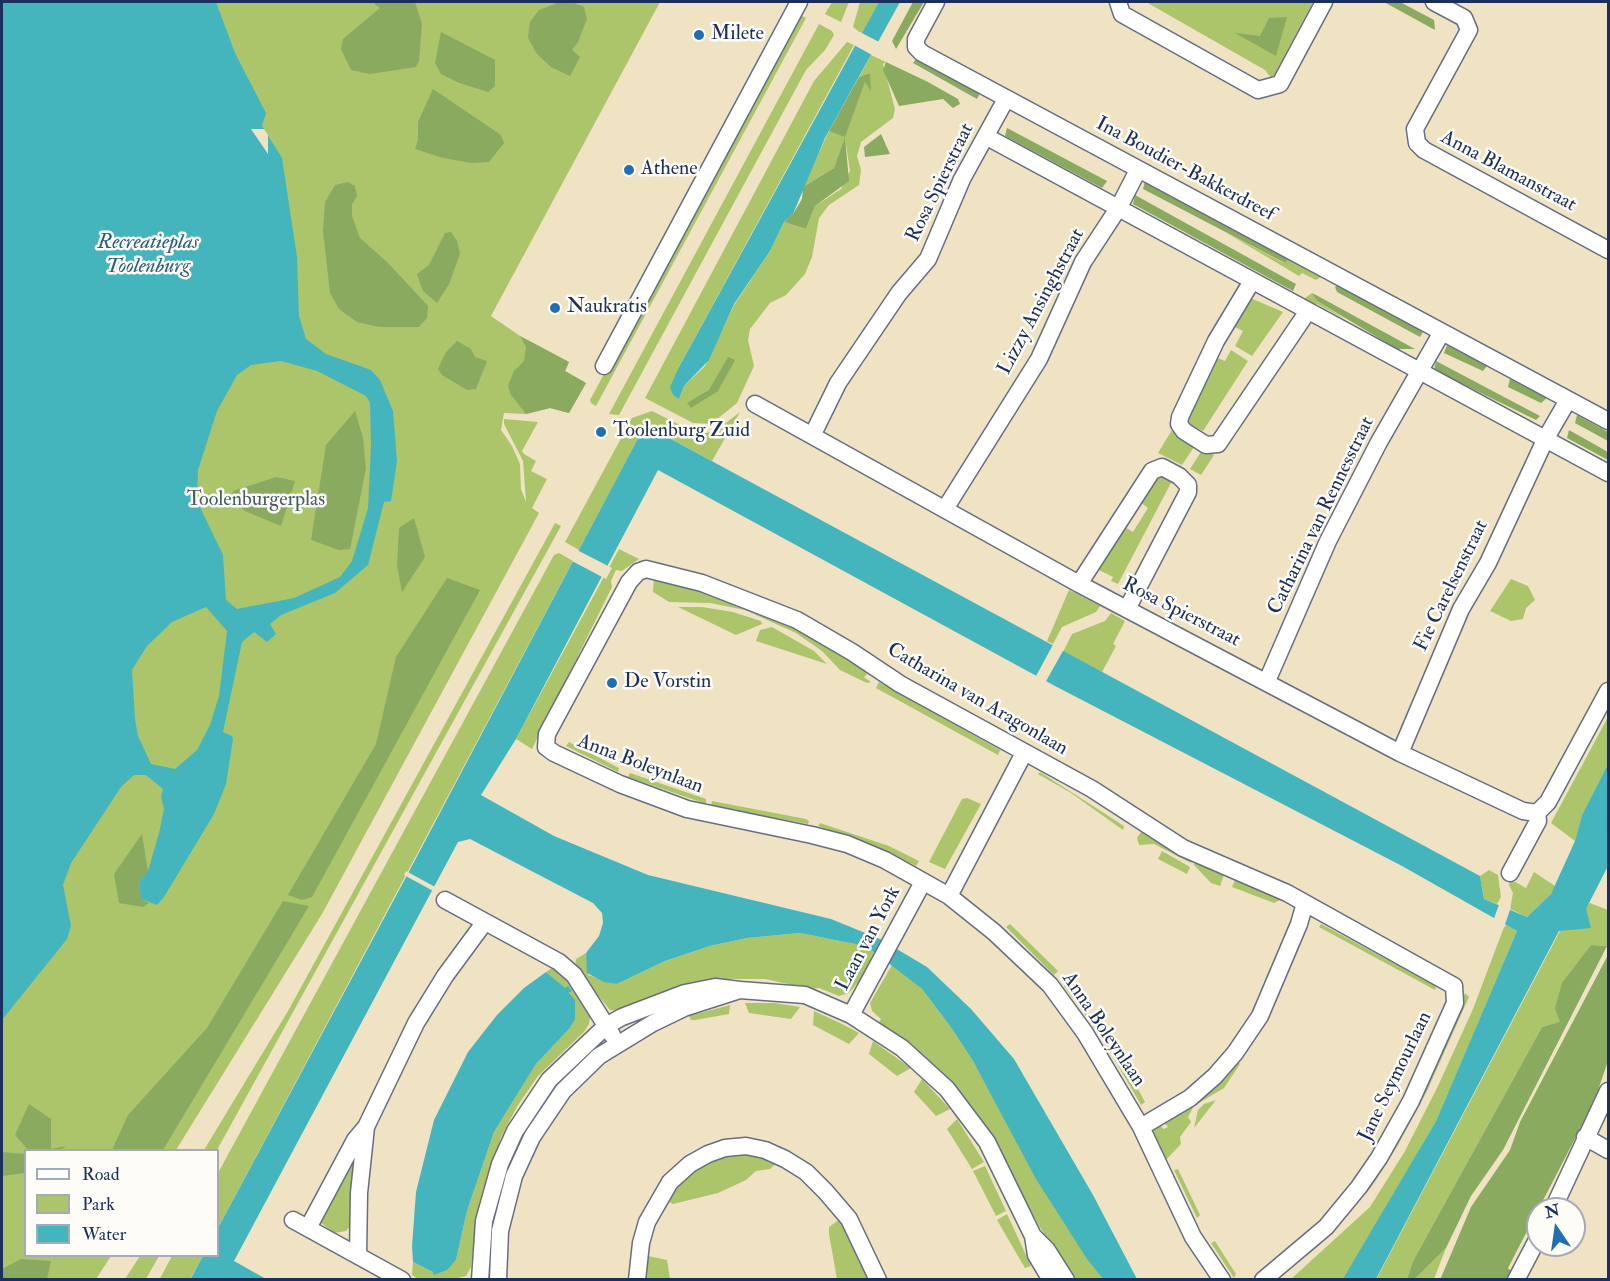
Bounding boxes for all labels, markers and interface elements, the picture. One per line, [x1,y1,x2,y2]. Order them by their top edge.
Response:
place label: Milete [711,23,764,47]
marker: Milete [692,28,706,42]
street label: Ina Boudier-Bakkerdreef [1091,113,1279,227]
street label: Rosa Spierstraat [902,120,980,246]
street label: Anna Blamanstraat [1436,126,1580,218]
place label: Athene [641,158,698,182]
marker: Athene [622,163,636,177]
street label: Lizzy Ansinghstraat [993,225,1091,379]
water label: Recreatieplas Toolenburg [98,230,198,280]
place label: Naukratis [567,296,647,320]
marker: Naukratis [548,301,562,315]
street label: Catharina van Rennesstraat [1264,413,1380,619]
place label: Toolenburg Zuid [613,420,750,444]
marker: Toolenburg Zuid [594,425,608,439]
park label: Toolenburgerplas [187,489,325,513]
street label: Fie Carelsenstraat [1410,516,1494,656]
street label: Rosa Spierstraat [1118,573,1244,653]
street label: Catharina van Aragonlaan [882,638,1072,762]
place label: De Vorstin [624,671,711,695]
marker: De Vorstin [605,676,619,690]
street label: Anna Boleynlaan [574,730,706,800]
street label: Laan van York [831,883,907,995]
street label: Anna Boleynlaan [1056,968,1150,1092]
street label: Jane Seymourlaan [1354,1008,1438,1146]
legend [24,1149,219,1257]
text: Road [82,1163,120,1186]
text: Park [82,1193,115,1216]
north arrow [1526,1197,1586,1257]
text: N [1543,1200,1562,1223]
text: Water [82,1223,126,1246]

